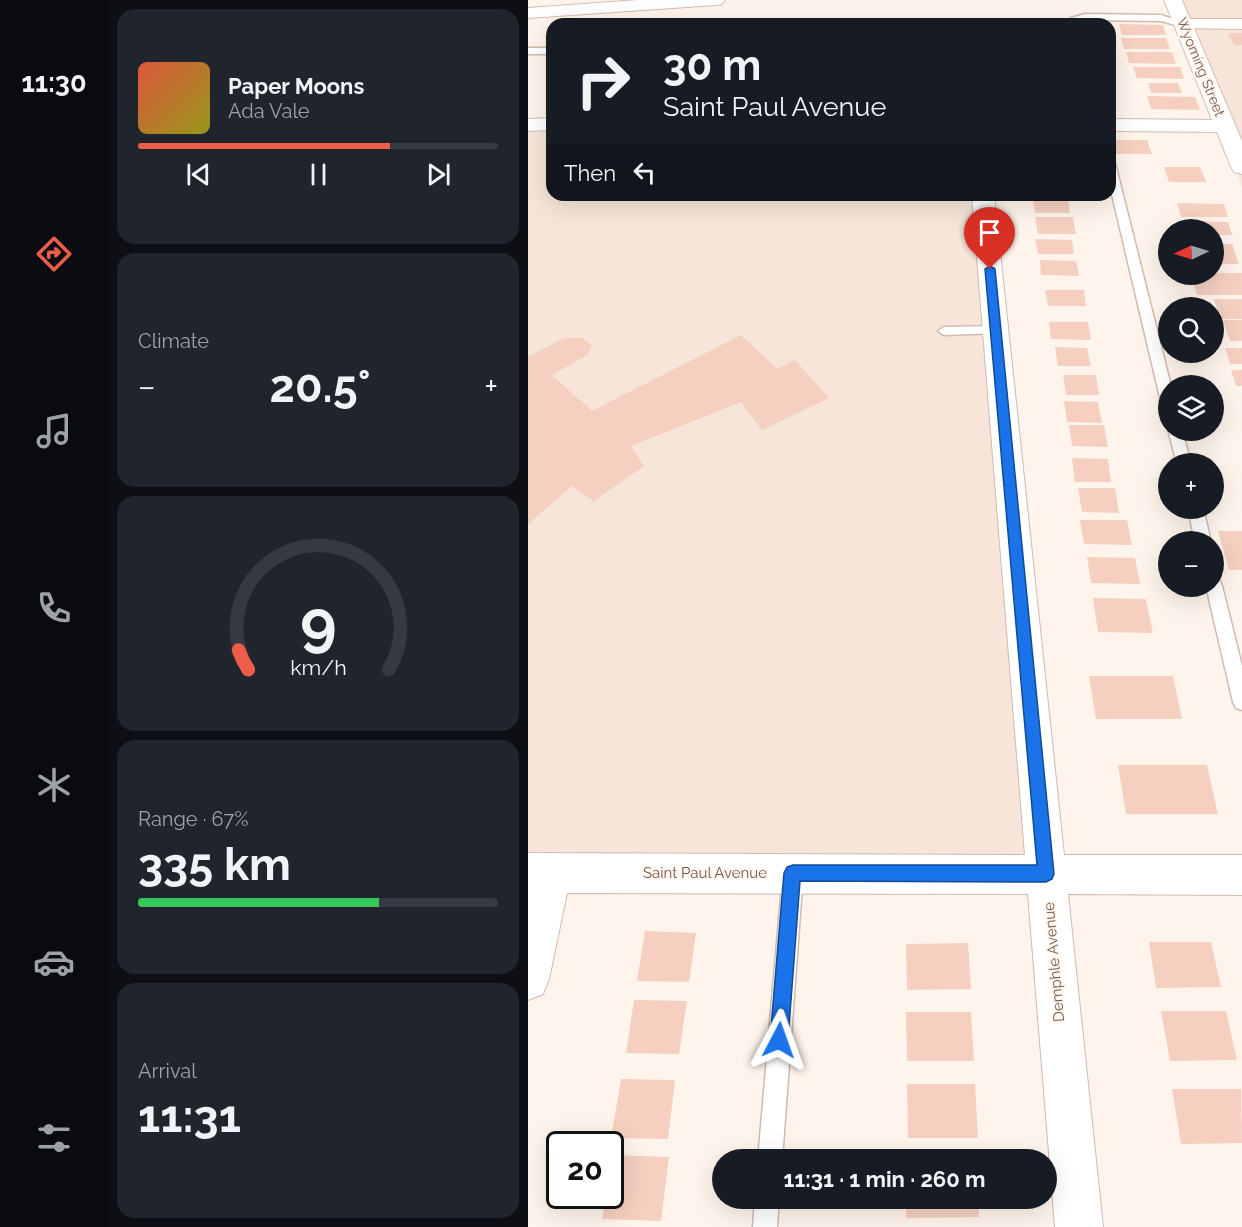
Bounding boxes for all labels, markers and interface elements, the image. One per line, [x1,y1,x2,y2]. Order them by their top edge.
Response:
street label: Wyoming Street [1174,15,1228,119]
text: 30 m [663,41,761,90]
icon: right [564,42,642,120]
text: 11:30 [22,67,87,98]
text: Paper Moons [228,73,364,99]
text: Saint Paul Avenue [663,91,886,122]
text: Ada Vale [228,99,310,123]
icon: left [628,156,661,189]
icon: previous [182,158,215,191]
icon: pause [302,158,335,191]
icon: next [422,158,455,191]
text: Then [564,160,616,186]
pin [964,207,1015,269]
icon: arrive [973,216,1006,249]
north arrow [1158,219,1224,285]
map controls [1158,219,1224,597]
icon: directions [33,233,75,275]
button: search [1158,297,1224,363]
text: Climate [138,329,209,353]
text: 20.5° [270,360,370,413]
text: − [138,367,156,406]
text: + [484,367,498,406]
button: layers [1158,375,1224,441]
icon: music [33,410,75,452]
button: + [1158,453,1224,519]
button: − [1158,531,1224,597]
text: 9 [300,586,336,660]
icon: phone [33,587,75,629]
text: km/h [290,656,346,681]
icon: climate [33,764,75,806]
text: Range · 67% [138,807,249,831]
text: 335 km [138,838,291,891]
street label: Saint Paul Avenue [643,864,767,882]
street label: Demphle Avenue [1040,901,1068,1023]
icon: car [33,941,75,983]
position arrow [747,1008,811,1072]
text: Arrival [138,1059,197,1083]
text: 11:31 [138,1090,241,1143]
icon: filters [33,1117,75,1159]
speed limit sign: 20 [546,1131,624,1209]
text: 11:31 · 1 min · 260 m [784,1166,985,1192]

